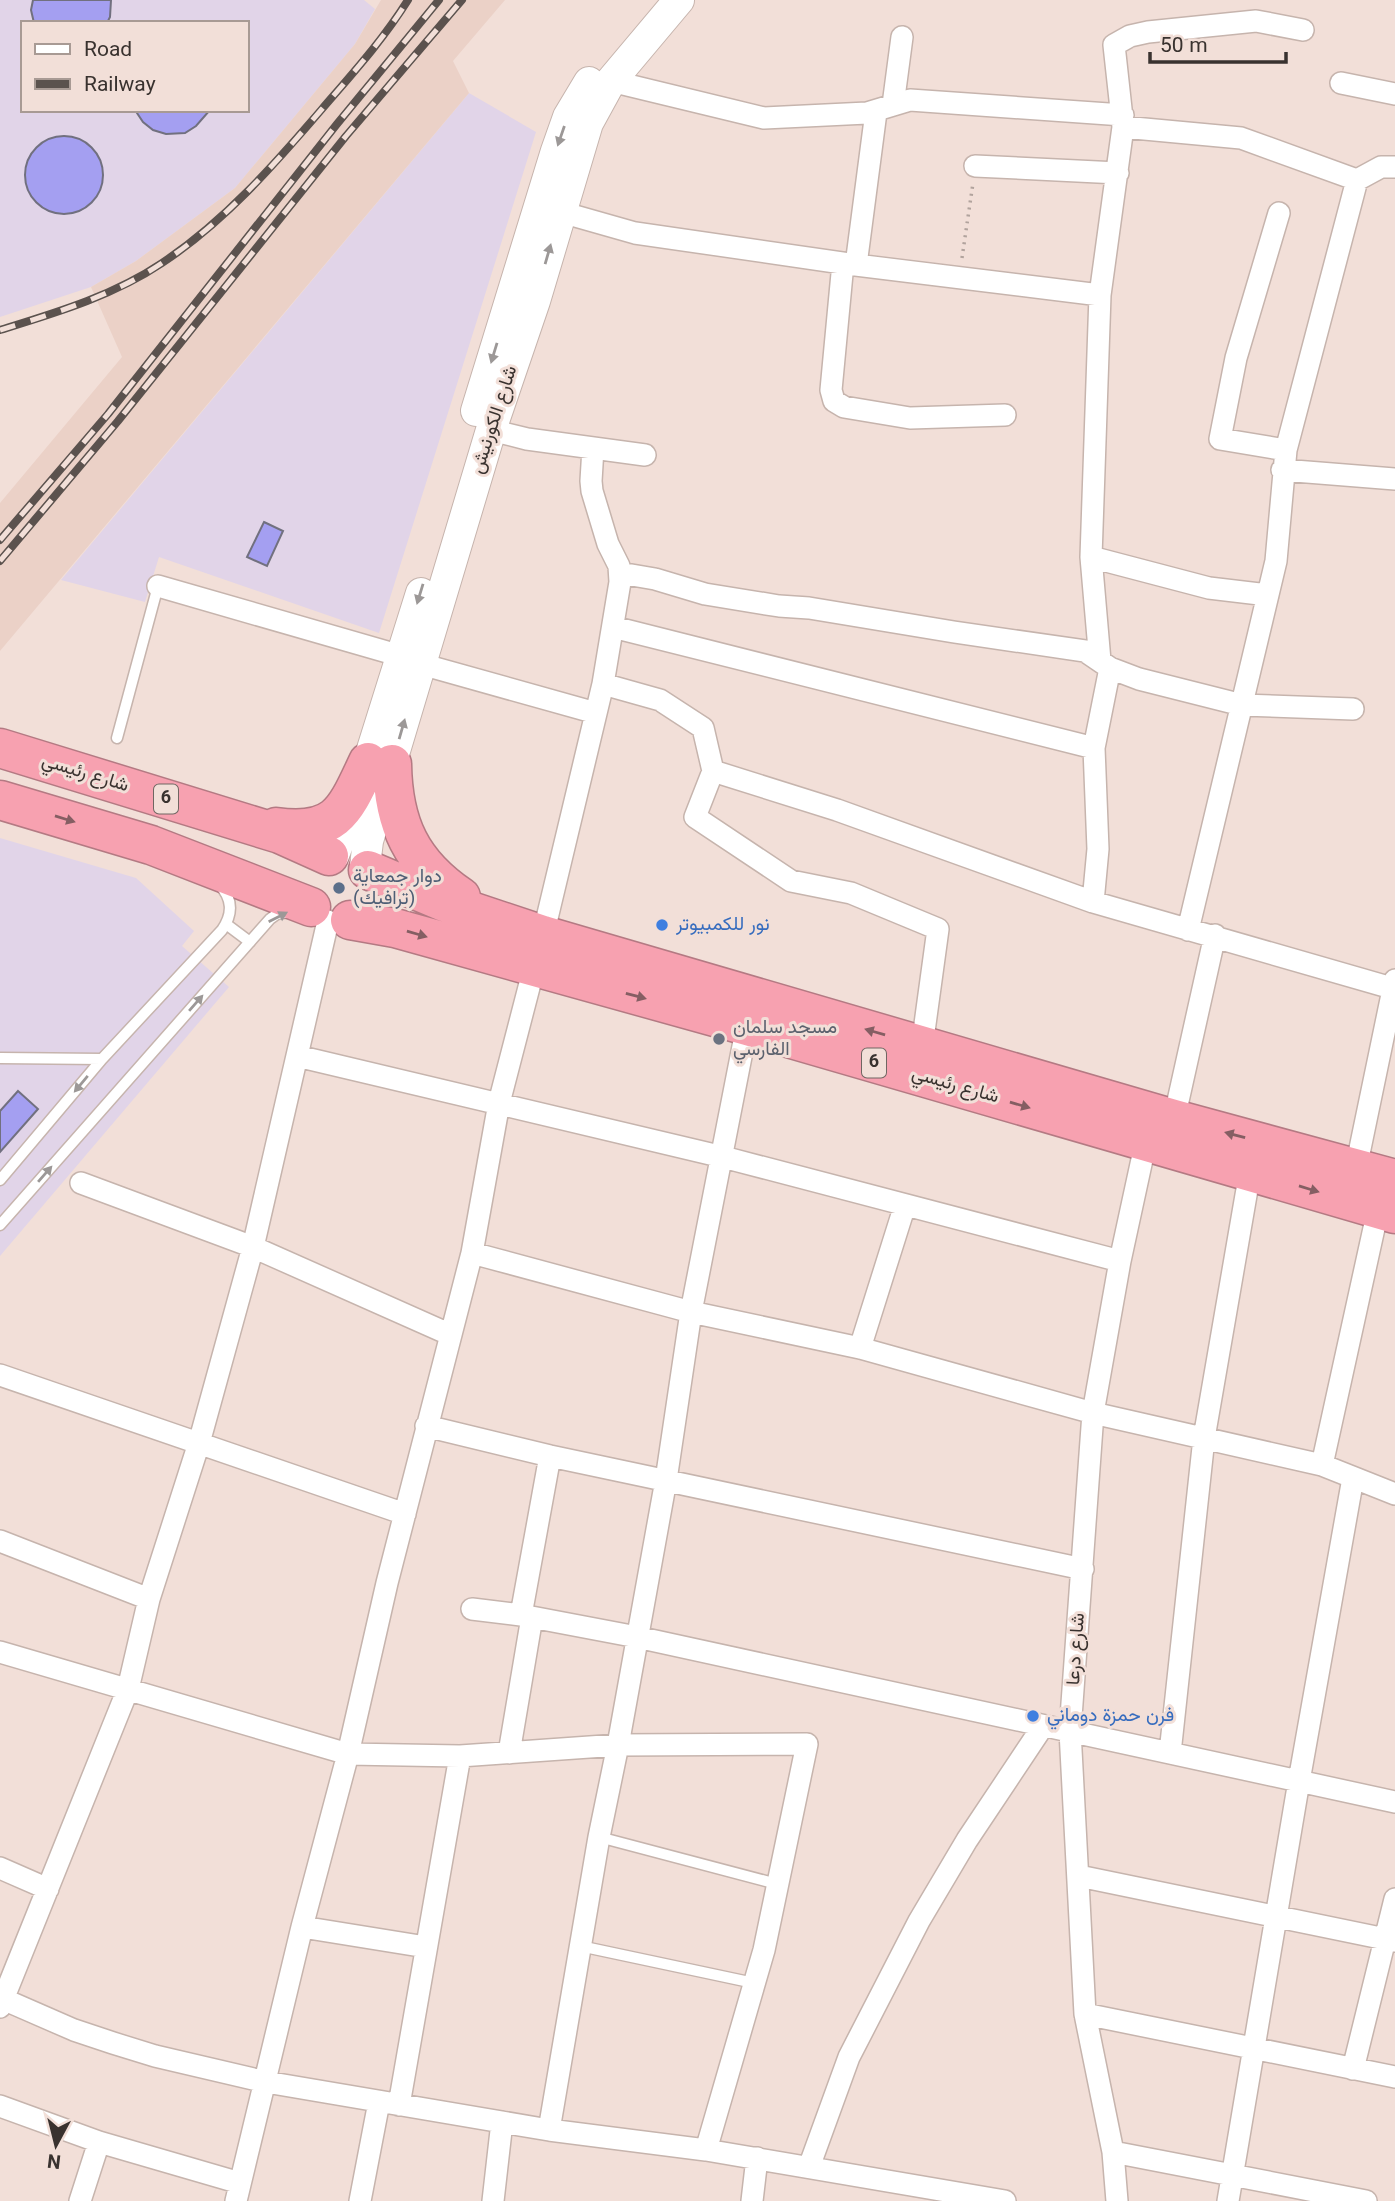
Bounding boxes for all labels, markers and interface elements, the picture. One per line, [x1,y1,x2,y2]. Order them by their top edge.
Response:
legend [21,21,248,112]
scale bar [1150,21,1286,65]
text: 50 m [1160,30,1208,63]
text: Road [84,34,132,67]
text: Railway [84,69,156,102]
one-way arrow [556,125,567,146]
one-way arrow [544,244,554,265]
one-way arrow [489,343,499,364]
street label: شارع الكورنيش [464,362,526,478]
one-way arrow [415,584,425,605]
one-way arrow [397,718,408,740]
street label: شارع رئيسي [38,747,132,801]
road number: 6 [154,784,178,814]
one-way arrow [55,815,76,825]
place label: دوار جمعاية (ترافيك) [353,863,442,914]
marker: دوار جمعاية (ترافيك) [331,880,347,896]
one-way arrow [267,911,288,923]
place label: نور للكمبيوتر [675,911,770,940]
marker: نور للكمبيوتر [654,917,670,933]
one-way arrow [407,929,428,939]
one-way arrow [626,991,647,1001]
one-way arrow [188,994,204,1012]
place label: مسجد سلمان الفارسي [733,1014,837,1065]
one-way arrow [864,1026,885,1036]
marker: مسجد سلمان الفارسي [711,1031,727,1047]
road number: 6 [862,1048,886,1078]
street label: شارع رئيسي [908,1060,1002,1112]
one-way arrow [74,1075,89,1092]
one-way arrow [1010,1100,1031,1110]
one-way arrow [1224,1130,1245,1140]
one-way arrow [37,1165,52,1182]
one-way arrow [1298,1185,1319,1195]
street label: شارع درعا [1060,1612,1094,1686]
place label: فرن حمزة دوماني [1047,1702,1174,1731]
marker: فرن حمزة دوماني [1025,1708,1041,1724]
north arrow [21,2110,91,2180]
text: N [46,2144,63,2175]

